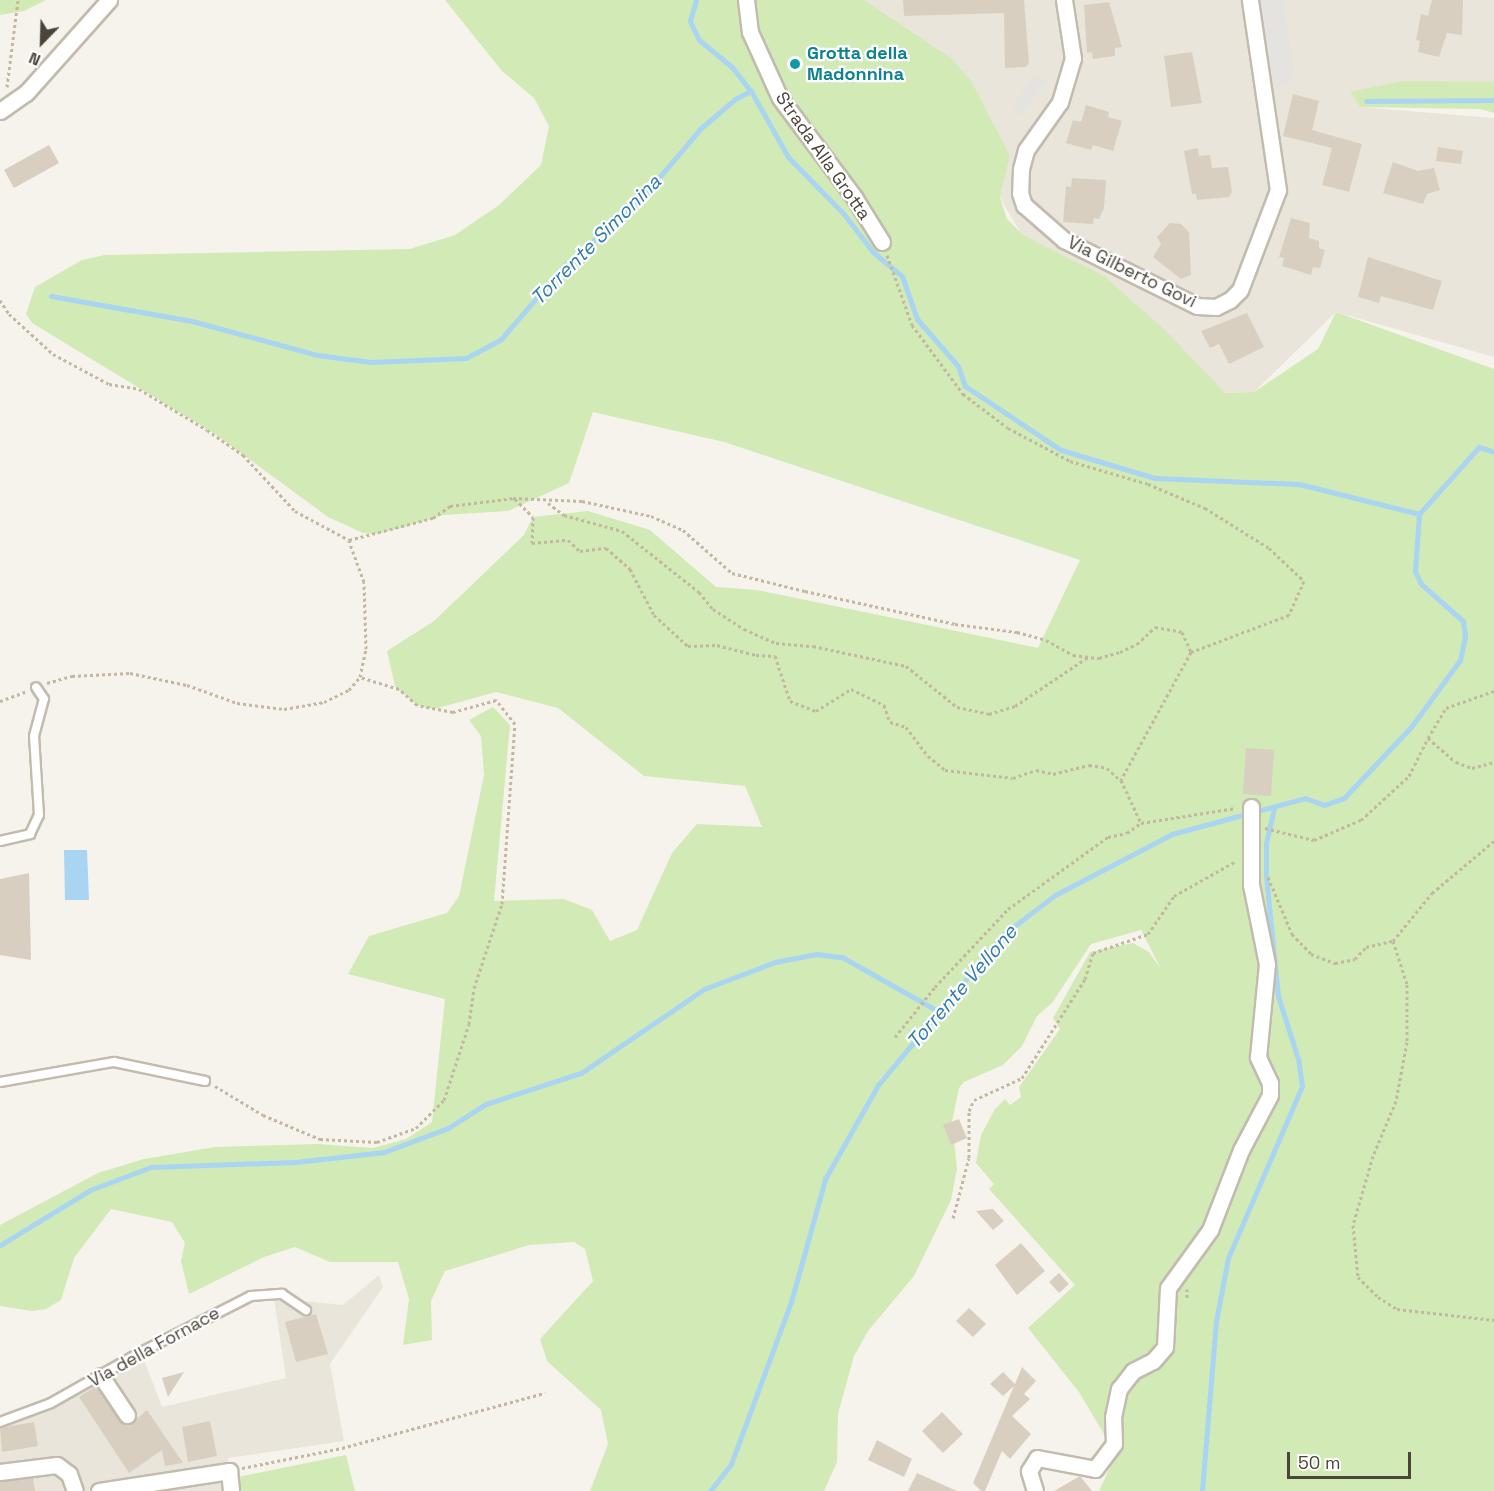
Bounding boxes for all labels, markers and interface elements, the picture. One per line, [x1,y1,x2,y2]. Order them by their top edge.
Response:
north arrow [12,12,72,72]
place label: Grotta della Madonnina [807,43,908,86]
text: N [26,47,44,71]
marker: Grotta della Madonnina [788,57,802,71]
street label: Strada Alla Grotta [771,88,875,224]
water label: Torrente Simonina [526,170,666,310]
street label: Via Gilberto Govi [1064,231,1200,313]
water label: Torrente Vellone [902,920,1022,1054]
street label: Via della Fornace [85,1302,223,1392]
scale bar [1290,1440,1414,1478]
text: 50 m [1298,1451,1340,1474]

